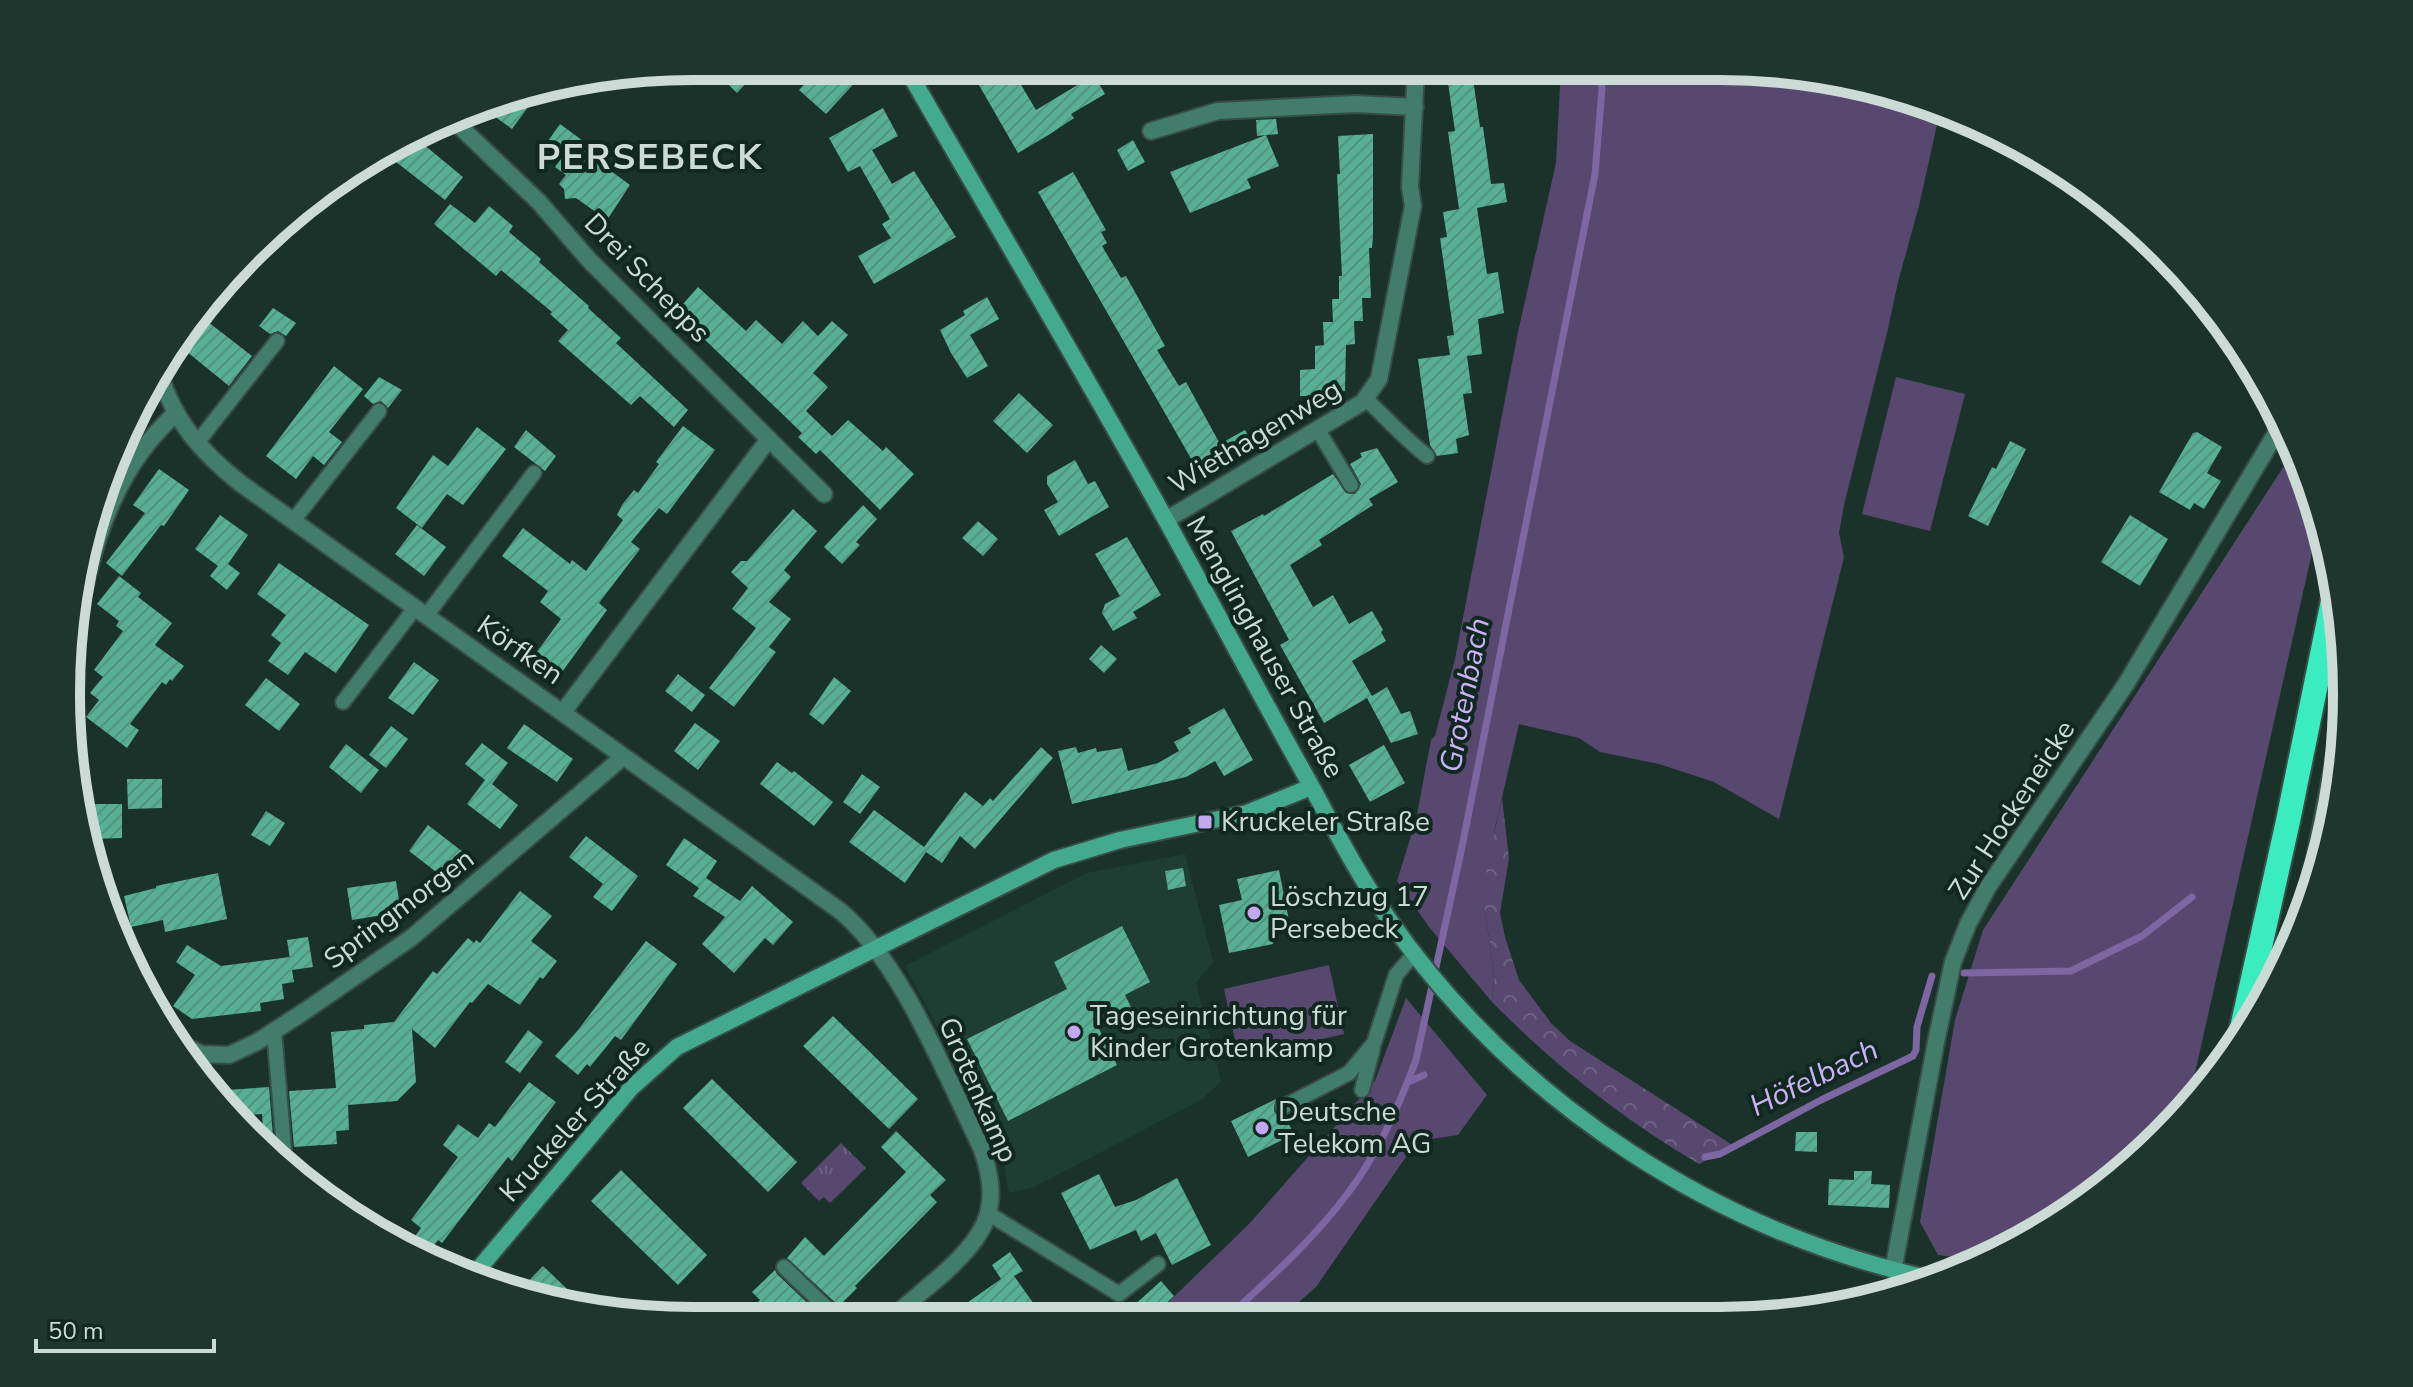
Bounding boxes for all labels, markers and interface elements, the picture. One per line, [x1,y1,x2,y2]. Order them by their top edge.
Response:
district label: PERSEBECK [537,133,763,182]
street label: Drei Schepps [576,205,718,351]
street label: Wiethagenweg [1162,371,1348,503]
street label: Menglinghauser Straße [1177,509,1353,785]
street label: Körfken [469,607,571,693]
water label: Grotenbach [1430,614,1500,776]
street label: Zur Hockeneicke [1940,713,2084,907]
place label: Kruckeler Straße [1221,803,1430,841]
marker: Kruckeler Straße [1196,813,1214,831]
street label: Springmorgen [316,840,482,978]
place label: Löschzug 17 Persebeck [1270,878,1429,948]
marker: Löschzug 17 Persebeck [1245,904,1263,922]
place label: Tageseinrichtung für Kinder Grotenkamp [1090,997,1347,1067]
street label: Grotenkamp [929,1011,1027,1169]
marker: Tageseinrichtung für Kinder Grotenkamp [1065,1023,1083,1041]
water label: Höfelbach [1743,1029,1885,1127]
street label: Kruckeler Straße [491,1030,659,1210]
place label: Deutsche Telekom AG [1278,1093,1431,1163]
marker: Deutsche Telekom AG [1253,1119,1271,1137]
scale bar [36,1303,214,1353]
text: 50 m [48,1315,104,1347]

